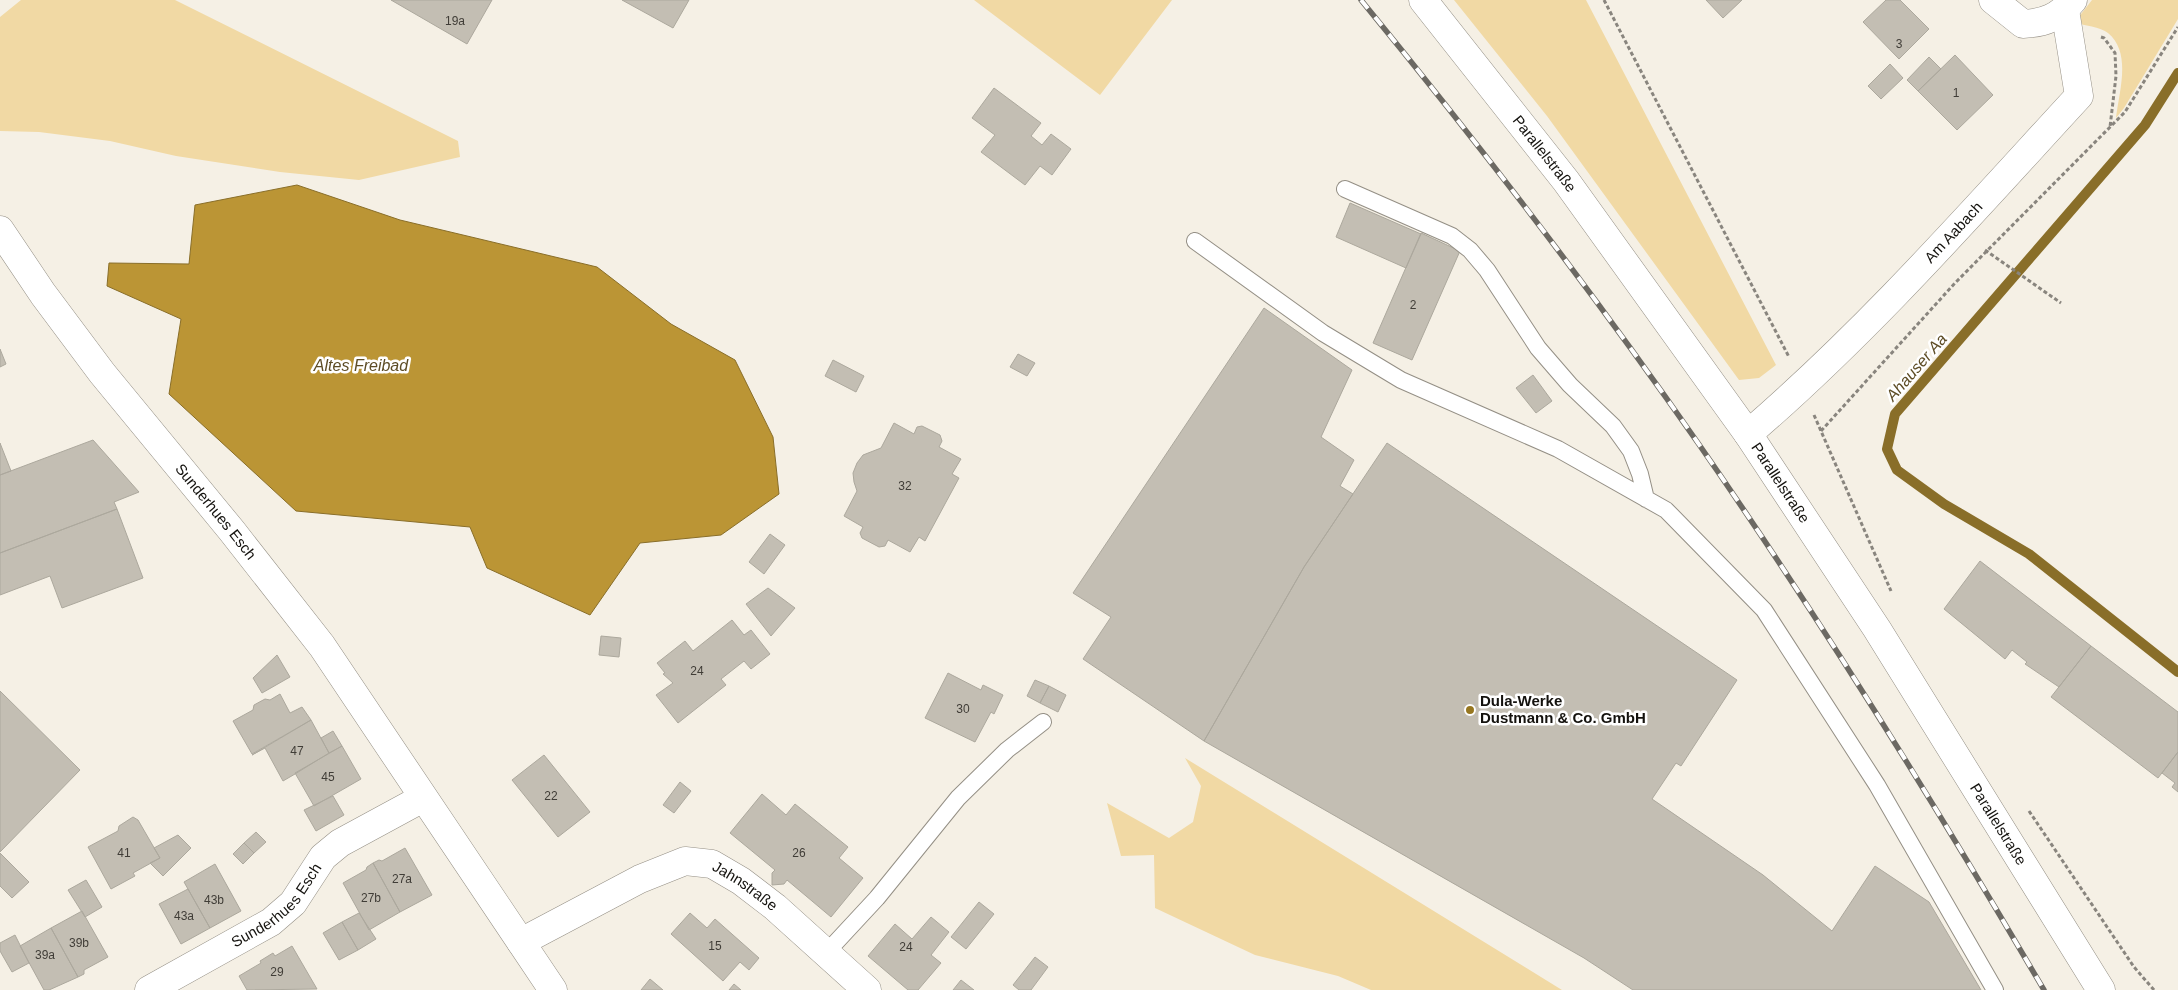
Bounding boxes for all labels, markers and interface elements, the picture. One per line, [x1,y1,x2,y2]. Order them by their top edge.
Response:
house number: 19a [445,14,465,28]
house number: 3 [1896,37,1903,51]
house number: 1 [1953,86,1960,100]
street label: Parallelstraße [1510,112,1580,195]
street label: Am Aabach [1921,198,1986,266]
house number: 2 [1410,298,1417,312]
water label: Ahauser Aa [1882,330,1950,405]
water label: Altes Freibad [313,357,409,374]
street label: Parallelstraße [1748,439,1813,526]
street label: Sunderhues Esch [172,460,260,563]
house number: 32 [898,479,912,493]
house number: 24 [690,664,704,678]
place label: Dula-Werke Dustmann & Co. GmbH [1480,692,1646,726]
house number: 30 [956,702,970,716]
marker: Dula-Werke Dustmann & Co. GmbH [1464,704,1476,716]
house number: 47 [290,744,304,758]
house number: 45 [321,770,335,784]
street label: Parallelstraße [1967,780,2030,868]
house number: 22 [544,789,558,803]
house number: 41 [117,846,131,860]
house number: 26 [792,846,806,860]
street label: Jahnstraße [710,857,781,914]
street label: Sunderhues Esch [228,860,325,950]
house number: 27a [392,872,412,886]
house number: 27b [361,891,381,905]
house number: 43b [204,893,224,907]
house number: 43a [174,909,194,923]
house number: 39b [69,936,89,950]
house number: 15 [708,939,722,953]
house number: 24 [899,940,913,954]
house number: 39a [35,948,55,962]
house number: 29 [270,965,284,979]

